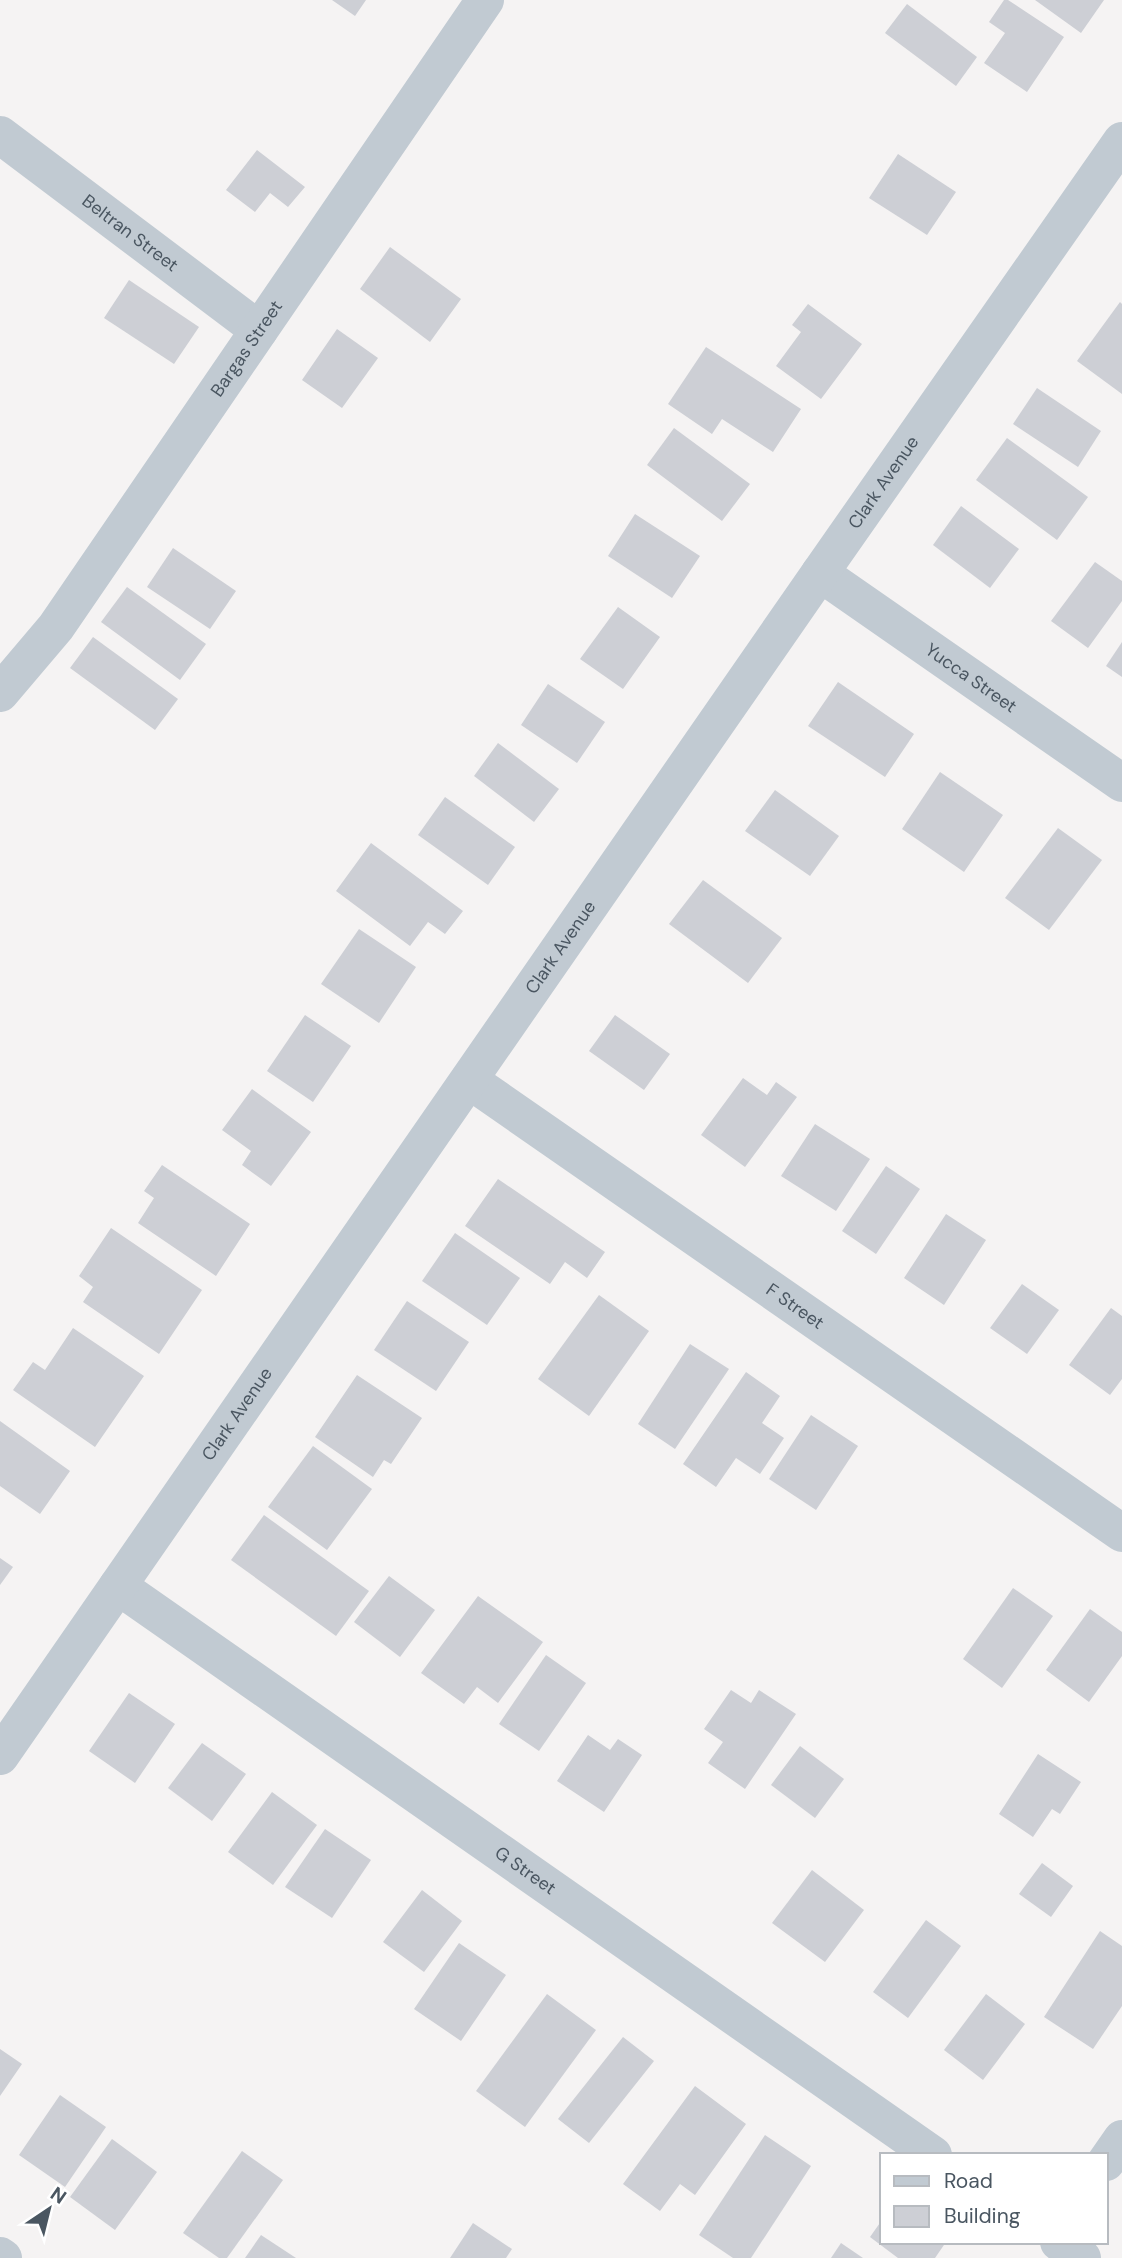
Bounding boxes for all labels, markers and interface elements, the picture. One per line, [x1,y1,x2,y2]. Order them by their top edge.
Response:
street label: Beltran Street [77,189,183,277]
street label: Bargas Street [205,296,288,401]
street label: Clark Avenue [842,431,924,534]
street label: Yucca Street [920,638,1022,718]
street label: Clark Avenue [520,896,601,999]
street label: F Street [761,1278,829,1335]
street label: Clark Avenue [196,1363,278,1466]
street label: G Street [490,1841,561,1900]
legend [880,2153,1108,2244]
text: Road [944,2167,993,2195]
north arrow [14,2174,84,2244]
text: N [46,2181,71,2210]
text: Building [944,2202,1021,2230]

